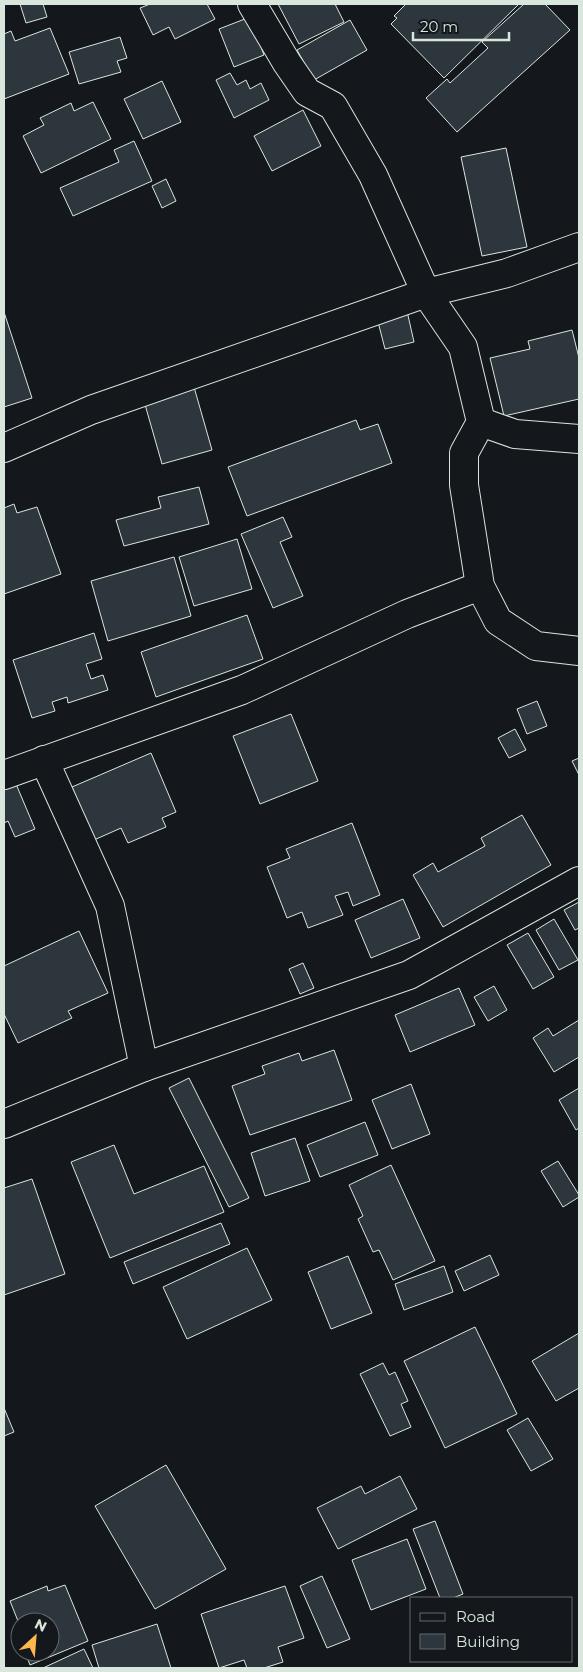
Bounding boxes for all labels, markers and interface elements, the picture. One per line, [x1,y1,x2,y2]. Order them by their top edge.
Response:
scale bar [413,10,509,42]
text: 20 m [420,17,458,36]
legend [410,1597,573,1662]
text: Road [456,1607,495,1626]
north arrow [10,1612,60,1662]
text: N [32,1615,50,1636]
text: Building [456,1632,520,1651]

